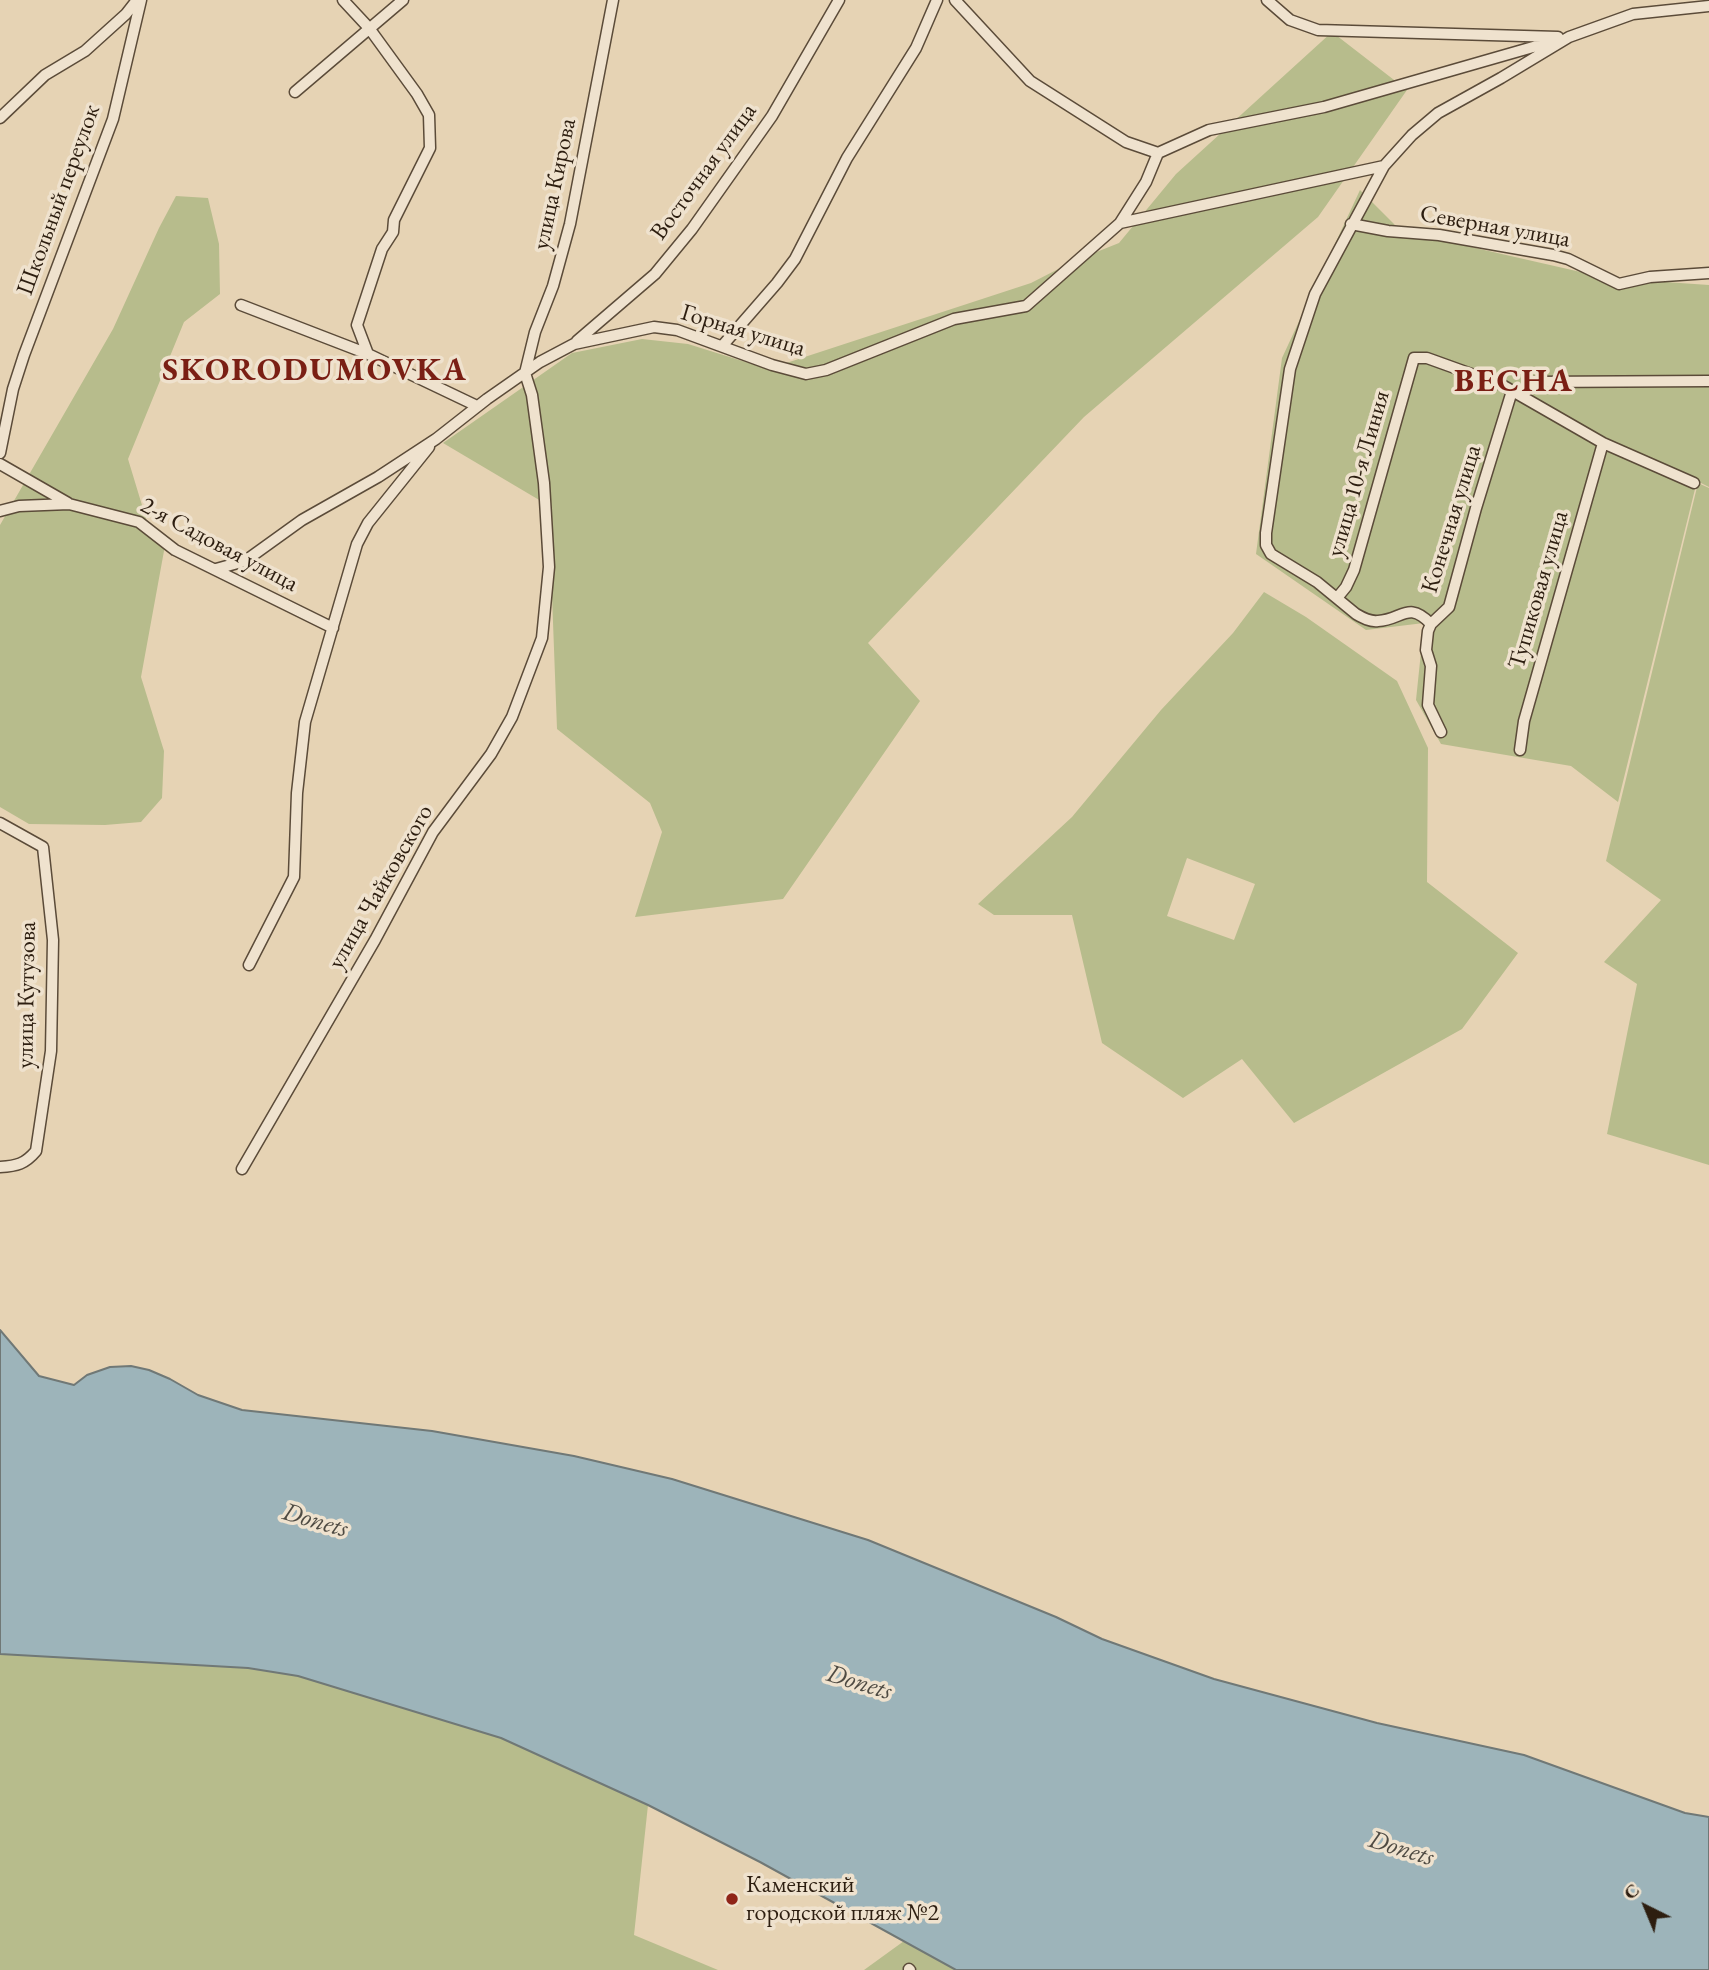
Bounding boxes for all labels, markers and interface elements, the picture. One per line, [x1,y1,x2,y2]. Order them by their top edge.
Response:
street label: Восточная улица [645,98,763,246]
street label: Школьный переулок [11,101,107,299]
street label: улица Кирова [527,116,583,252]
street label: Северная улица [1418,200,1572,254]
street label: Горная улица [677,298,809,364]
district label: SKORODUMOVKA [164,352,466,390]
district label: ВЕСНА [1455,363,1573,401]
street label: улица 10-я Линия [1322,388,1396,560]
street label: Конечная улица [1416,441,1488,597]
street label: 2-я Садовая улица [135,491,303,599]
street label: Тупиковая улица [1503,508,1575,672]
street label: улица Чайковского [322,800,440,974]
street label: улица Кутузова [11,921,43,1069]
water label: Donets [279,1497,351,1545]
water label: Donets [823,1658,895,1708]
water label: Donets [1365,1824,1437,1874]
place label: Каменский городской пляж №2 [746,1871,939,1927]
north arrow [1611,1872,1681,1942]
text: С [1618,1878,1645,1905]
marker: Каменский городской пляж №2 [724,1891,740,1907]

